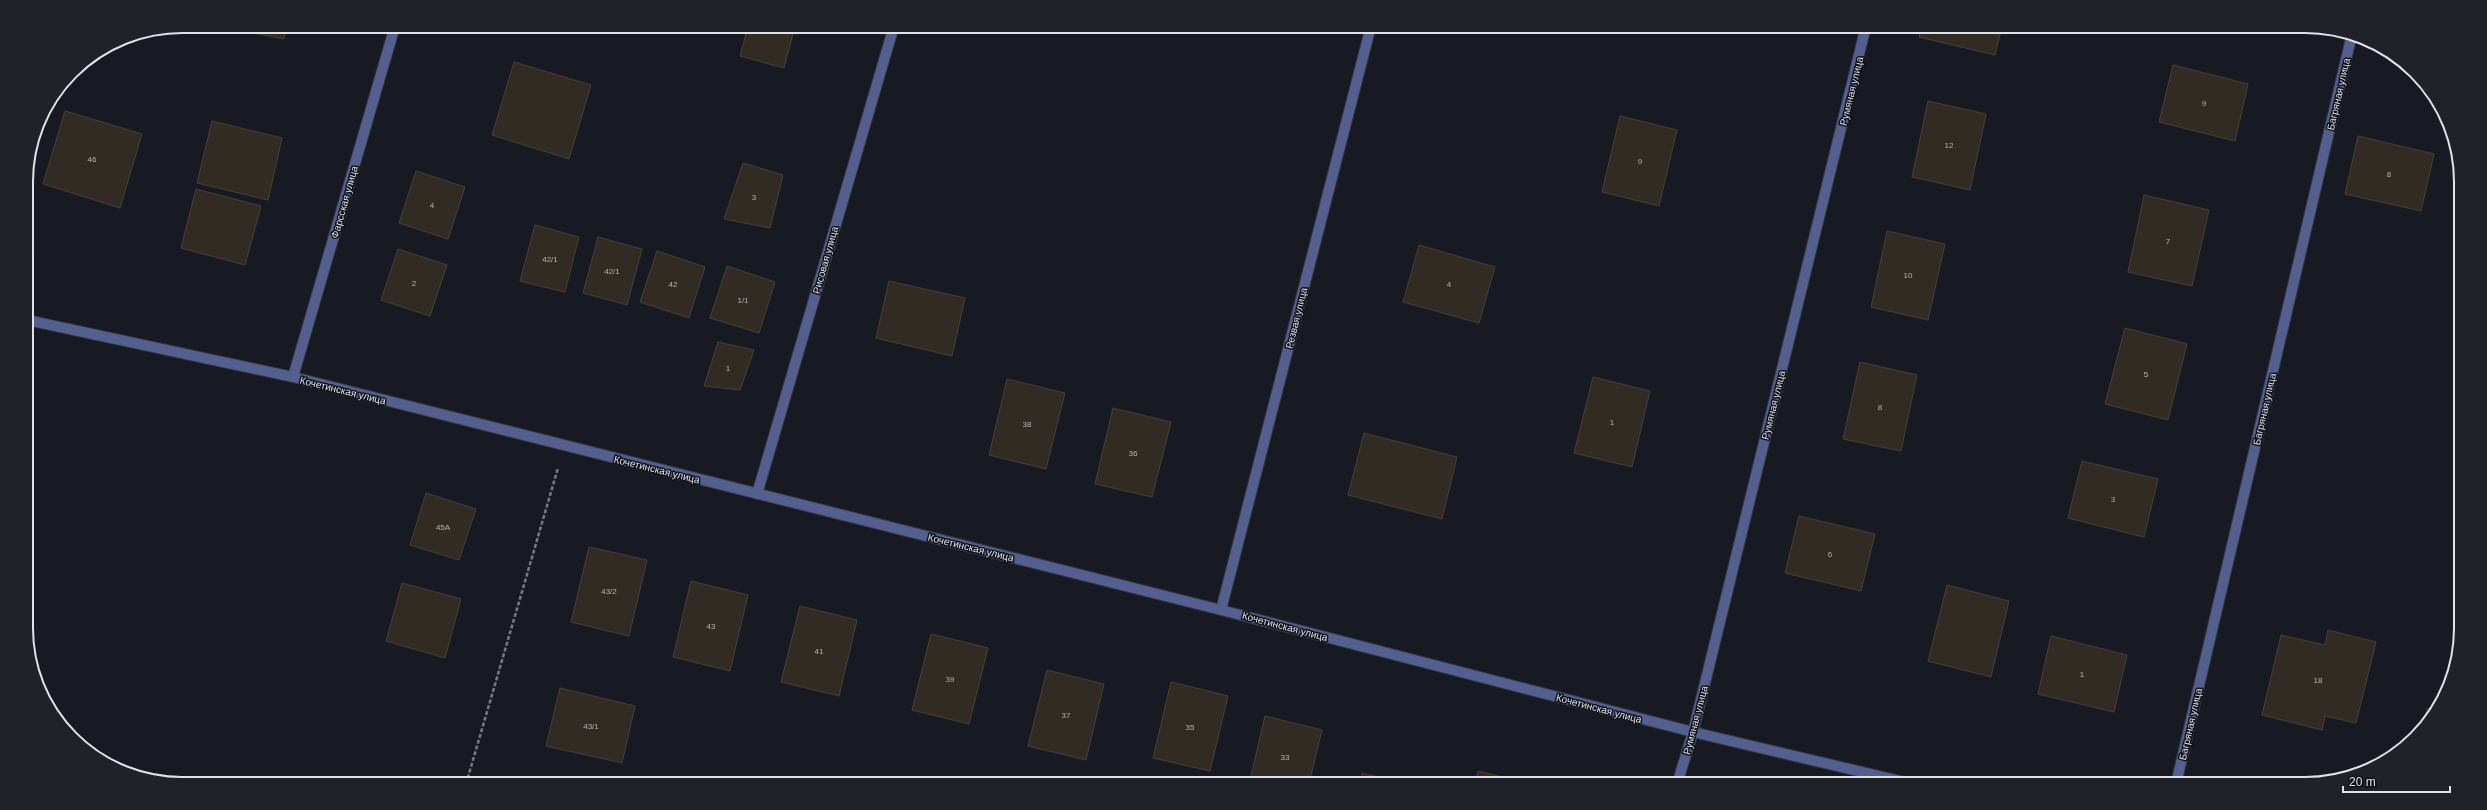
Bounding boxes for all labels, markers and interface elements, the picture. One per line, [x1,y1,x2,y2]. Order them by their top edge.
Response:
street label: Румяная улица [1838,55,1865,127]
street label: Багряная улица [2325,57,2352,131]
house number: 9 [2202,99,2207,108]
house number: 12 [1945,141,1954,150]
house number: 46 [88,155,97,164]
house number: 9 [1638,157,1643,166]
street label: Фарсская улица [329,164,360,239]
house number: 8 [2387,170,2392,179]
house number: 3 [752,193,757,202]
house number: 4 [430,201,435,210]
street label: Рисовая улица [811,225,840,295]
house number: 7 [2166,237,2171,246]
house number: 42/1 [542,255,558,264]
house number: 42/1 [604,267,620,276]
house number: 10 [1904,271,1913,280]
house number: 2 [412,279,417,288]
house number: 42 [669,280,678,289]
house number: 4 [1447,280,1452,289]
street label: Резвая улица [1284,286,1309,350]
house number: 1/1 [737,296,749,305]
house number: 1 [726,364,731,373]
street label: Румяная улица [1760,369,1787,441]
house number: 5 [2144,370,2149,379]
street label: Багряная улица [2251,372,2278,446]
street label: Кочетинская улица [299,374,387,407]
house number: 8 [1878,403,1883,412]
house number: 1 [1610,418,1615,427]
house number: 38 [1023,420,1032,429]
house number: 36 [1129,449,1138,458]
street label: Кочетинская улица [613,453,701,486]
house number: 3 [2111,495,2116,504]
house number: 45А [436,523,451,532]
street label: Кочетинская улица [927,531,1015,564]
house number: 6 [1828,550,1833,559]
house number: 43/2 [601,587,617,596]
street label: Кочетинская улица [1241,610,1329,643]
house number: 43 [707,622,716,631]
house number: 41 [815,647,824,656]
house number: 1 [2080,670,2085,679]
house number: 39 [946,675,955,684]
house number: 18 [2314,676,2323,685]
street label: Румяная улица [1681,684,1710,756]
street label: Багряная улица [2177,687,2204,761]
street label: Кочетинская улица [1555,692,1643,725]
house number: 37 [1062,711,1071,720]
house number: 43/1 [583,722,599,731]
house number: 35 [1186,723,1195,732]
house number: 33 [1281,753,1290,762]
scale bar [2343,768,2450,794]
text: 20 m [2349,775,2376,789]

